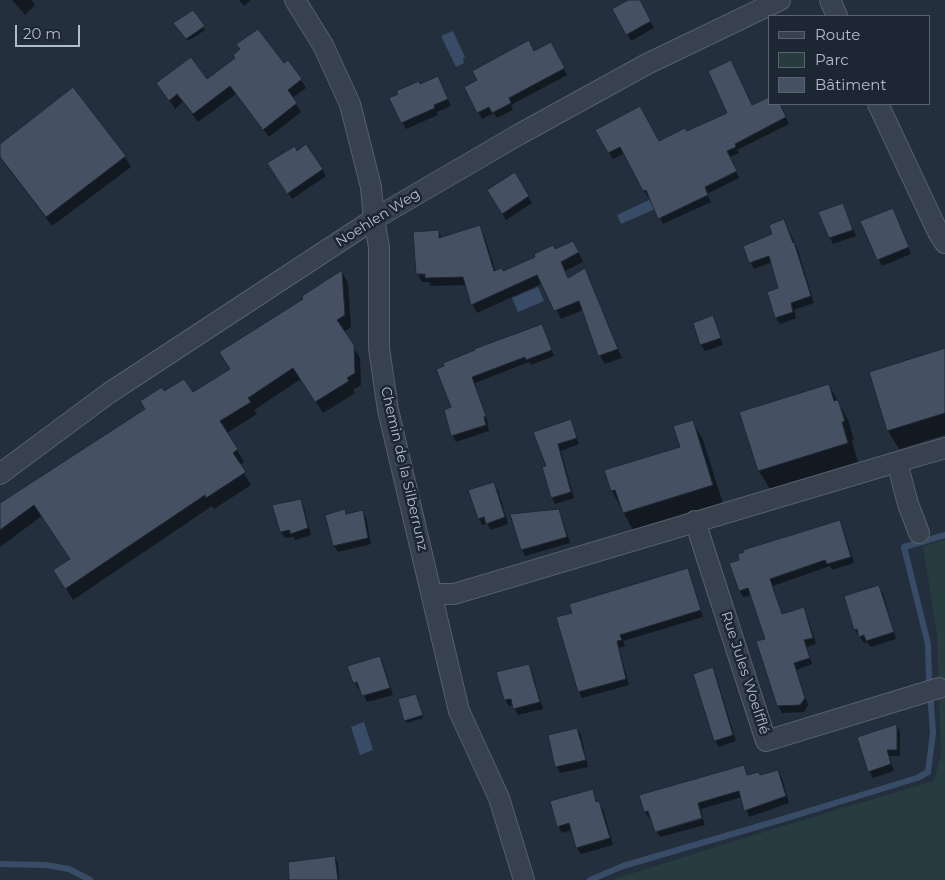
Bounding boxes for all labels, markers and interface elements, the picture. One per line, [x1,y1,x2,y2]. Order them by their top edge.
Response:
scale bar [18,15,82,47]
legend [768,15,930,105]
text: 20 m [23,24,61,43]
text: Route [815,25,860,44]
text: Parc [815,50,849,69]
text: Bâtiment [815,75,887,94]
street label: Noehlen Weg [333,185,423,251]
street label: Chemin de la Silberrunz [377,385,431,553]
street label: Rue Jules Woelfflé [717,609,773,737]

